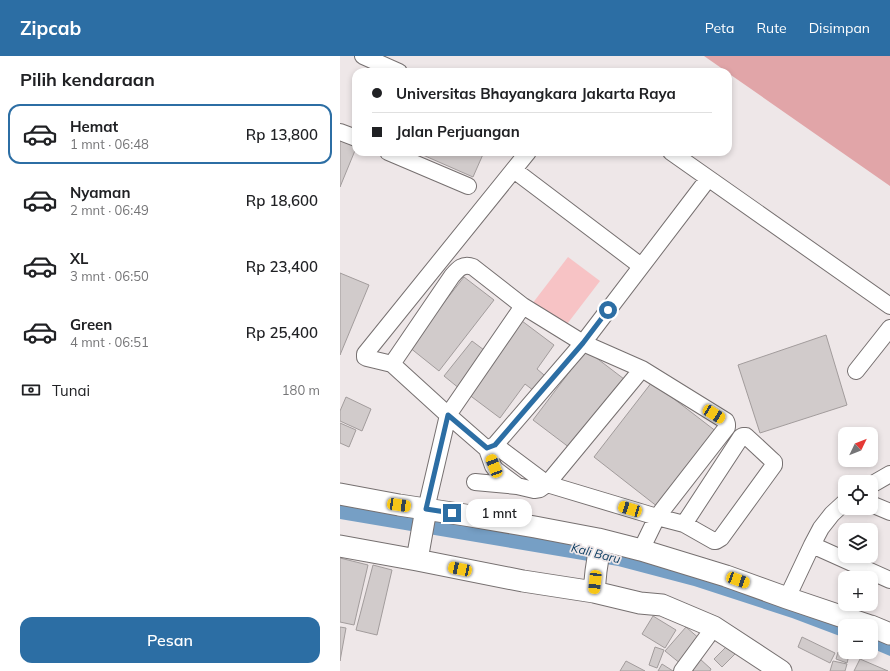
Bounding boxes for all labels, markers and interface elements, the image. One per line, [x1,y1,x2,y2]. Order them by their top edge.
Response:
text: Zipcab [20,16,81,40]
text: Peta [705,19,734,37]
text: Rute [756,19,787,37]
text: Disimpan [809,19,870,37]
text: Pilih kendaraan [20,68,155,91]
text: Universitas Bhayangkara Jakarta Raya [396,84,676,103]
icon: car [22,116,58,152]
text: Hemat [70,117,118,136]
text: Jalan Perjuangan [396,122,520,141]
text: Rp 13,800 [246,125,318,144]
text: 1 mnt · 06:48 [70,136,149,152]
icon: car [22,182,58,218]
text: Nyaman [70,183,130,202]
text: Rp 18,600 [246,191,318,210]
text: 2 mnt · 06:49 [70,202,149,218]
icon: car [22,248,58,284]
text: XL [70,249,88,268]
text: Rp 23,400 [246,257,318,276]
text: 3 mnt · 06:50 [70,268,149,284]
route start [599,301,617,319]
icon: car [22,314,58,350]
text: Green [70,315,112,334]
text: Rp 25,400 [246,323,318,342]
text: 4 mnt · 06:51 [70,334,149,350]
icon: cash [20,379,42,401]
text: Tunai [52,381,90,400]
text: 180 m [282,382,320,398]
car [701,403,727,425]
north arrow [838,427,878,467]
map controls [838,427,878,659]
car [484,453,504,479]
button: locate [838,475,878,515]
car [386,497,412,513]
callout: 1 mnt [466,499,532,527]
car [617,500,643,518]
route end [443,504,461,522]
text: 1 mnt [481,505,517,521]
button: layers [838,523,878,563]
water label: Kali Baru [570,540,622,566]
car [447,561,473,577]
car [588,569,602,595]
car [725,570,751,590]
button: + [838,571,878,611]
button: Pesan [20,617,320,663]
button: − [838,619,878,659]

